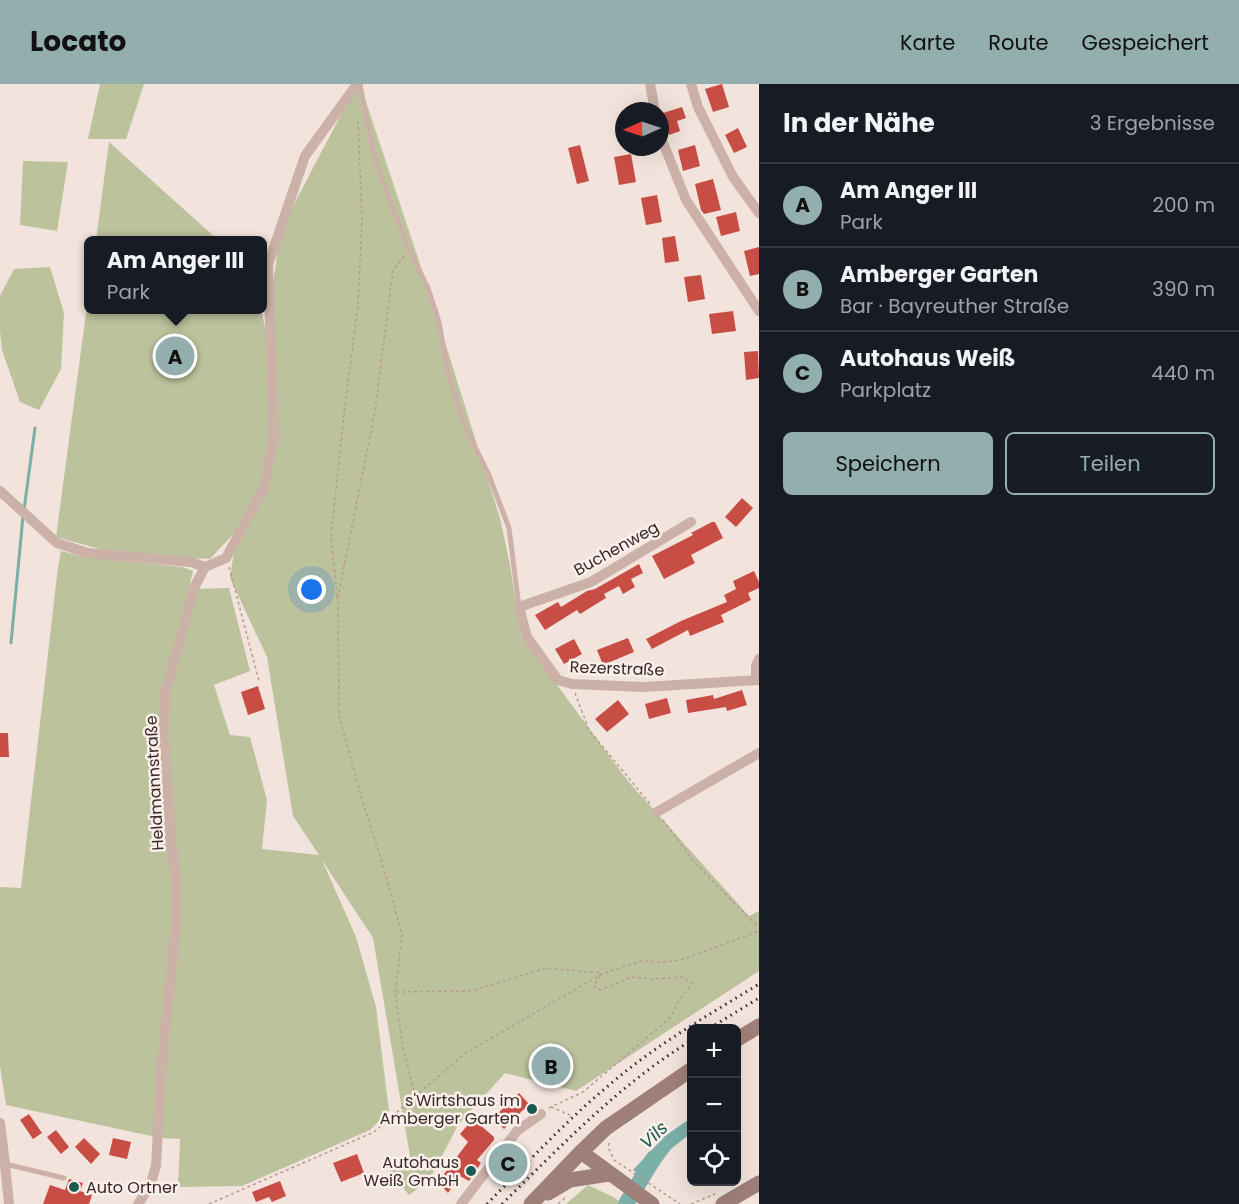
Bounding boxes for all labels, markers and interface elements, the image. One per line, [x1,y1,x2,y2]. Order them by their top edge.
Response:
text: Locato [30,22,126,61]
text: Karte [900,28,955,57]
text: Route [988,28,1049,57]
text: Gespeichert [1082,28,1209,57]
north arrow [615,102,669,156]
text: In der Nähe [783,105,935,141]
text: 3 Ergebnisse [1090,109,1215,137]
text: Am Anger III [840,175,977,206]
text: A [795,191,810,219]
text: 200 m [1152,191,1215,219]
text: Park [840,208,883,236]
popup [84,236,267,314]
text: Am Anger III [107,245,244,276]
text: Amberger Garten [840,259,1038,290]
text: B [796,275,809,303]
text: 390 m [1152,275,1215,303]
text: Park [107,278,150,306]
text: Bar · Bayreuther Straße [840,292,1069,320]
pin: A [156,334,195,378]
text: Autohaus Weiß [840,343,1015,374]
text: C [795,359,810,387]
text: 440 m [1151,359,1215,387]
text: Parkplatz [840,376,931,404]
button: Speichern [783,432,993,495]
button: Teilen [1005,432,1215,495]
street label: Buchenweg [570,516,663,581]
your location [297,575,326,604]
street label: Rezerstraße [569,655,665,682]
street label: Heldmannstraße [139,715,170,851]
map controls [687,1024,741,1186]
button: + [687,1024,741,1078]
pin: B [532,1044,570,1088]
button: − [687,1078,741,1132]
place label: s'Wirtshaus im Amberger Garten [380,1089,520,1130]
marker: s'Wirtshaus im Amberger Garten [525,1102,539,1116]
water label: Vils [634,1115,673,1154]
button: locate [687,1132,741,1186]
pin: C [488,1140,528,1186]
place label: Autohaus Weiß GmbH [364,1151,459,1192]
marker: Autohaus Weiß GmbH [464,1164,478,1178]
place label: Auto Ortner [86,1176,178,1199]
marker: Auto Ortner [67,1180,81,1194]

